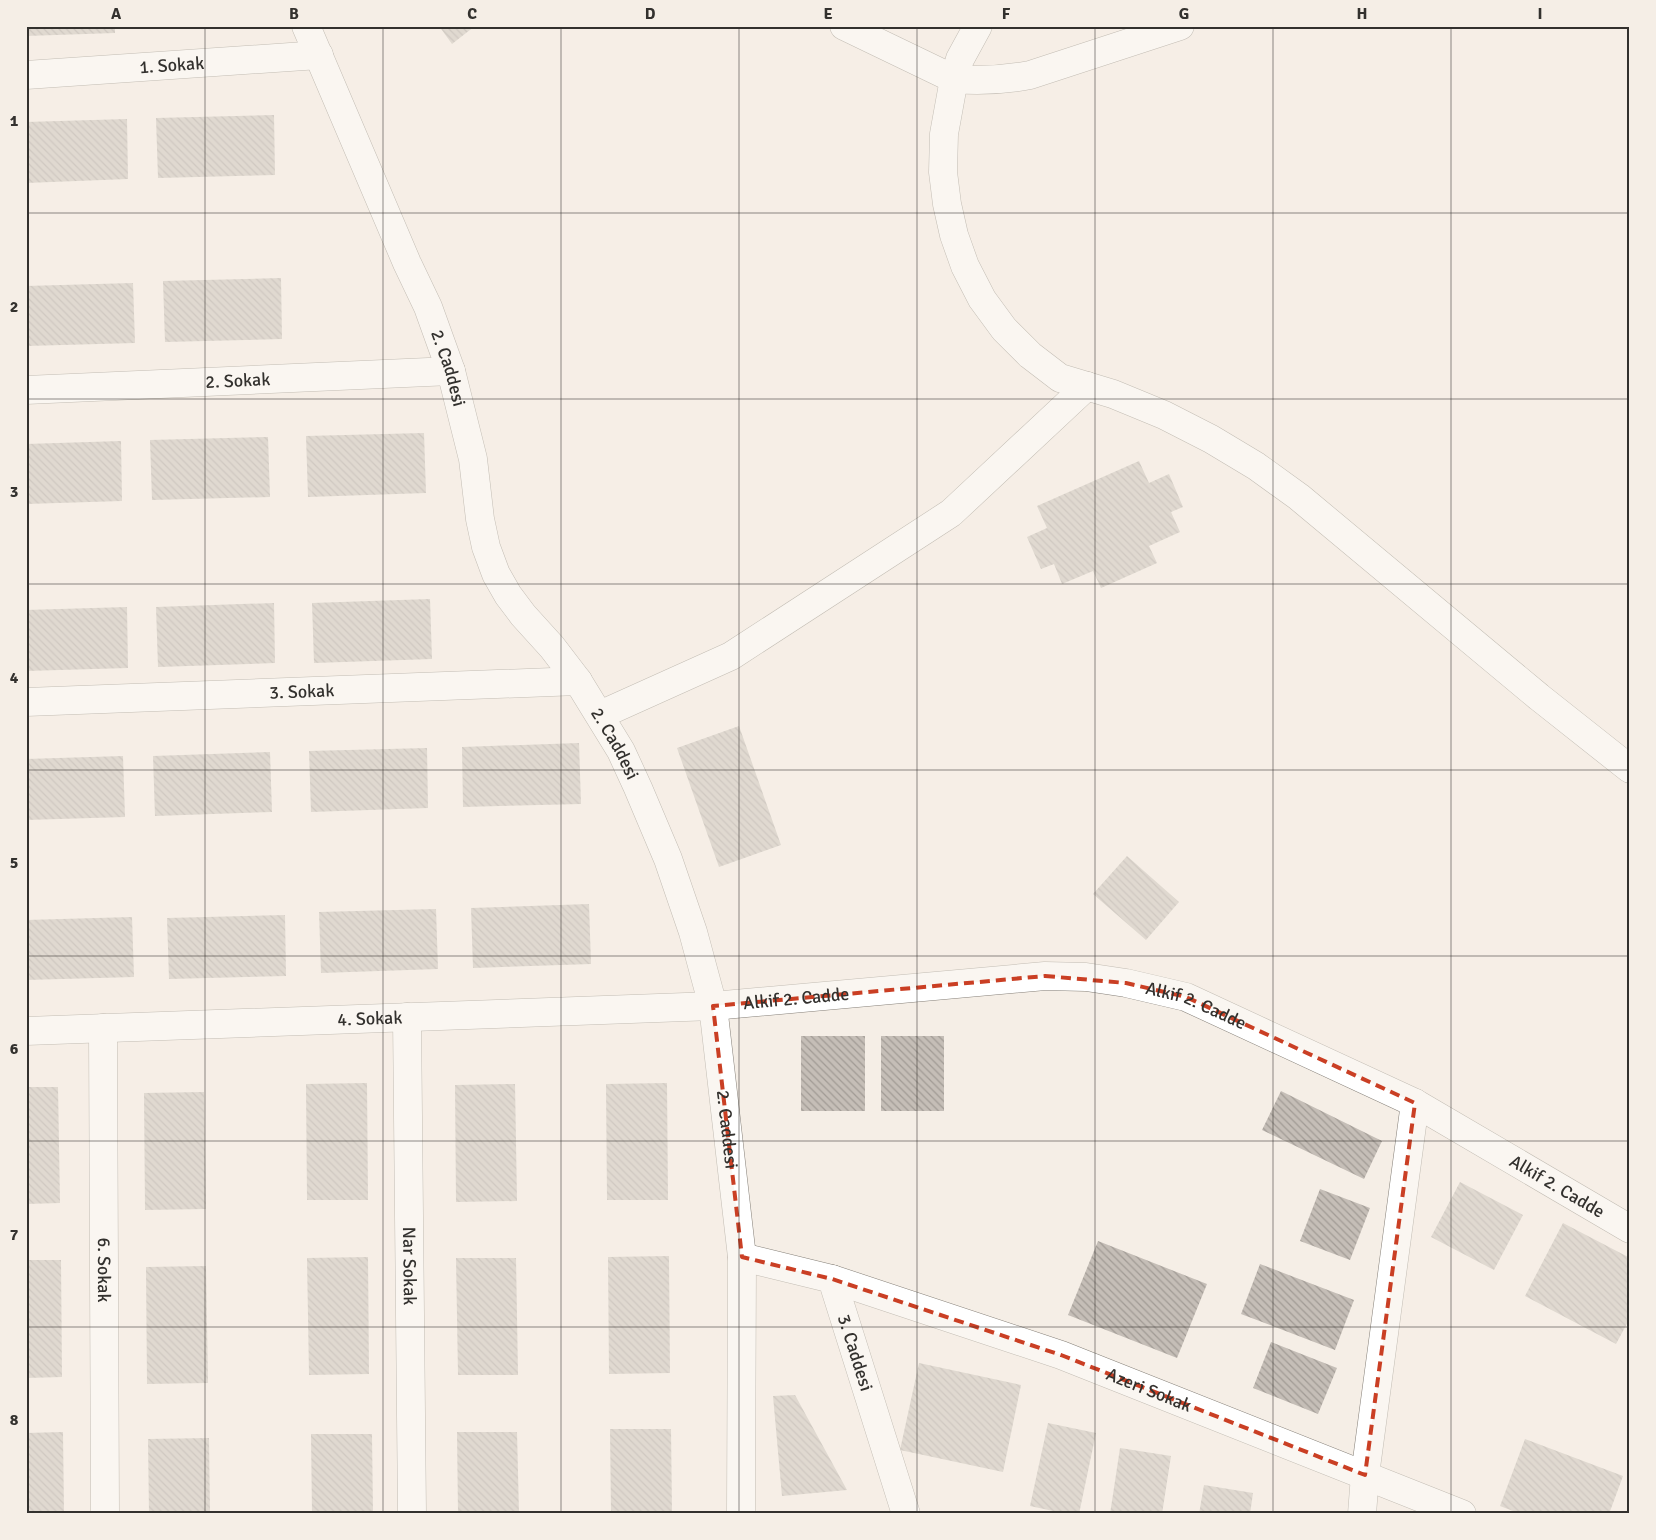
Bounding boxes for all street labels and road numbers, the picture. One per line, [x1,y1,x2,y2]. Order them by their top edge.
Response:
street label: 1. Sokak [138,52,205,78]
street label: 2. Caddesi [426,327,470,409]
street label: 2. Sokak [205,368,271,393]
street label: 3. Sokak [269,679,335,704]
street label: 2. Caddesi [586,704,644,783]
street label: Alkif 2. Cadde [1144,977,1250,1034]
street label: Alkif 2. Cadde [742,983,850,1014]
street label: 4. Sokak [337,1006,403,1031]
street label: 2. Caddesi [712,1089,743,1170]
street label: Alkif 2. Cadde [1506,1150,1609,1223]
street label: Nar Sokak [398,1227,421,1305]
street label: 6. Sokak [93,1237,115,1303]
street label: 3. Caddesi [833,1312,878,1394]
street label: Azeri Sokak [1103,1363,1195,1417]

